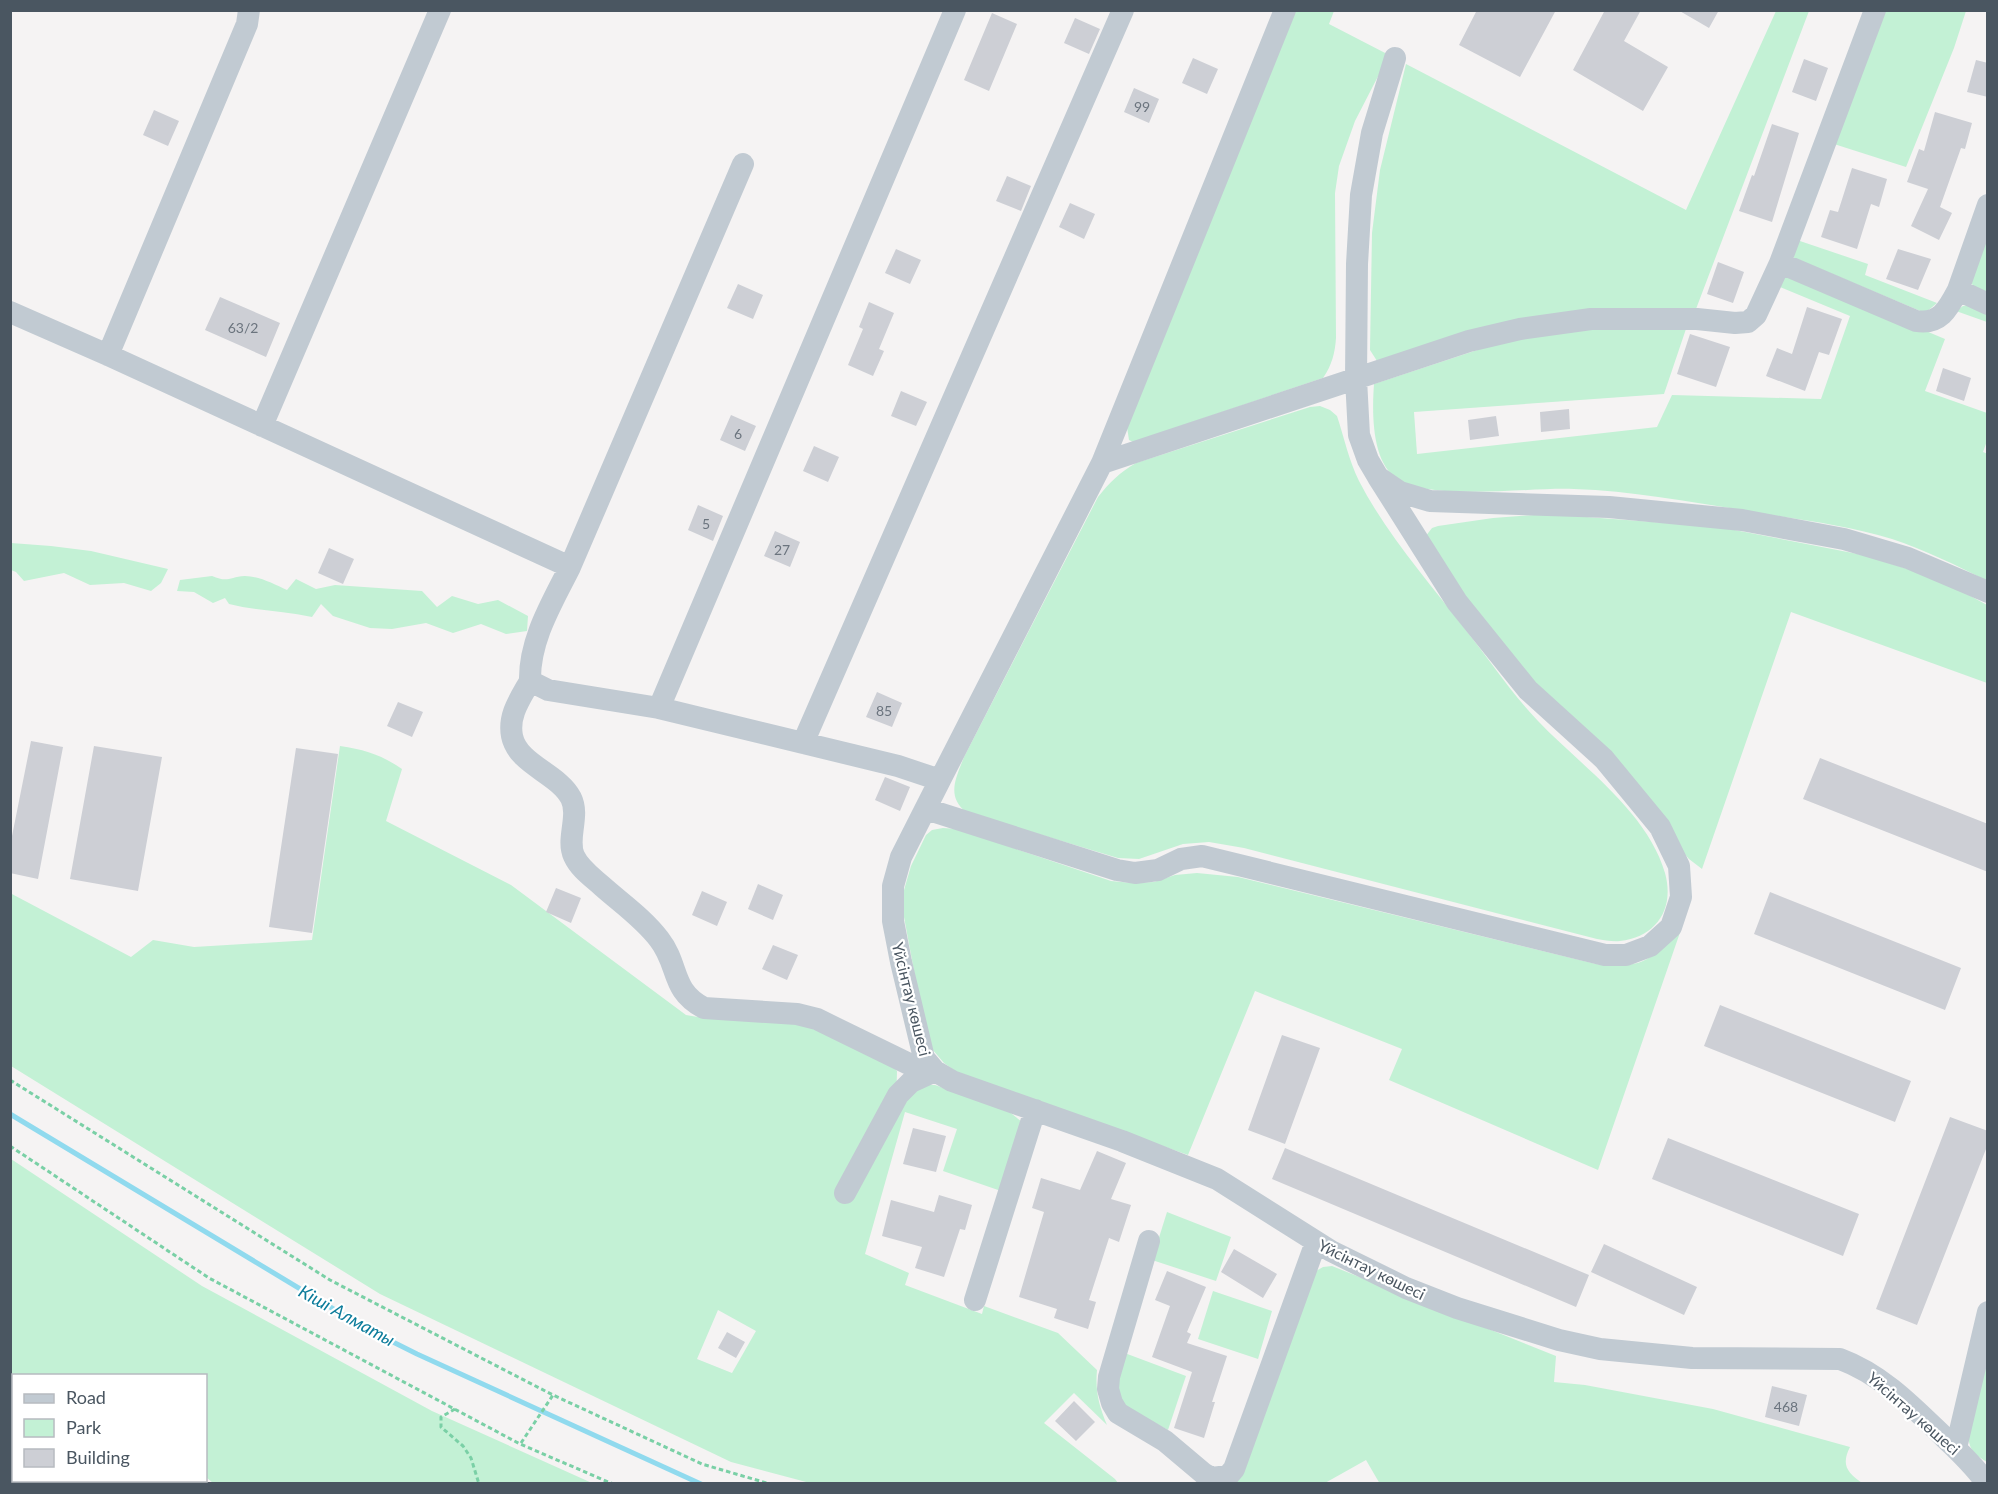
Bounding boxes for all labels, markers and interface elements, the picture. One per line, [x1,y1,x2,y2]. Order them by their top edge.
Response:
house number: 99 [1134,98,1150,115]
house number: 63/2 [228,319,258,336]
house number: 6 [734,425,742,442]
house number: 5 [702,515,710,532]
house number: 27 [774,541,790,558]
house number: 85 [876,702,892,719]
street label: Үйсінтау көшесі [889,940,935,1058]
street label: Үйсінтау көшесі [1315,1235,1429,1303]
water label: Кіші Алматы [295,1280,399,1350]
street label: Үйсінтау көшесі [1864,1368,1964,1458]
legend [12,1374,207,1482]
text: Road [66,1386,106,1408]
house number: 468 [1774,1398,1798,1415]
text: Park [66,1416,102,1438]
text: Building [66,1446,130,1468]

